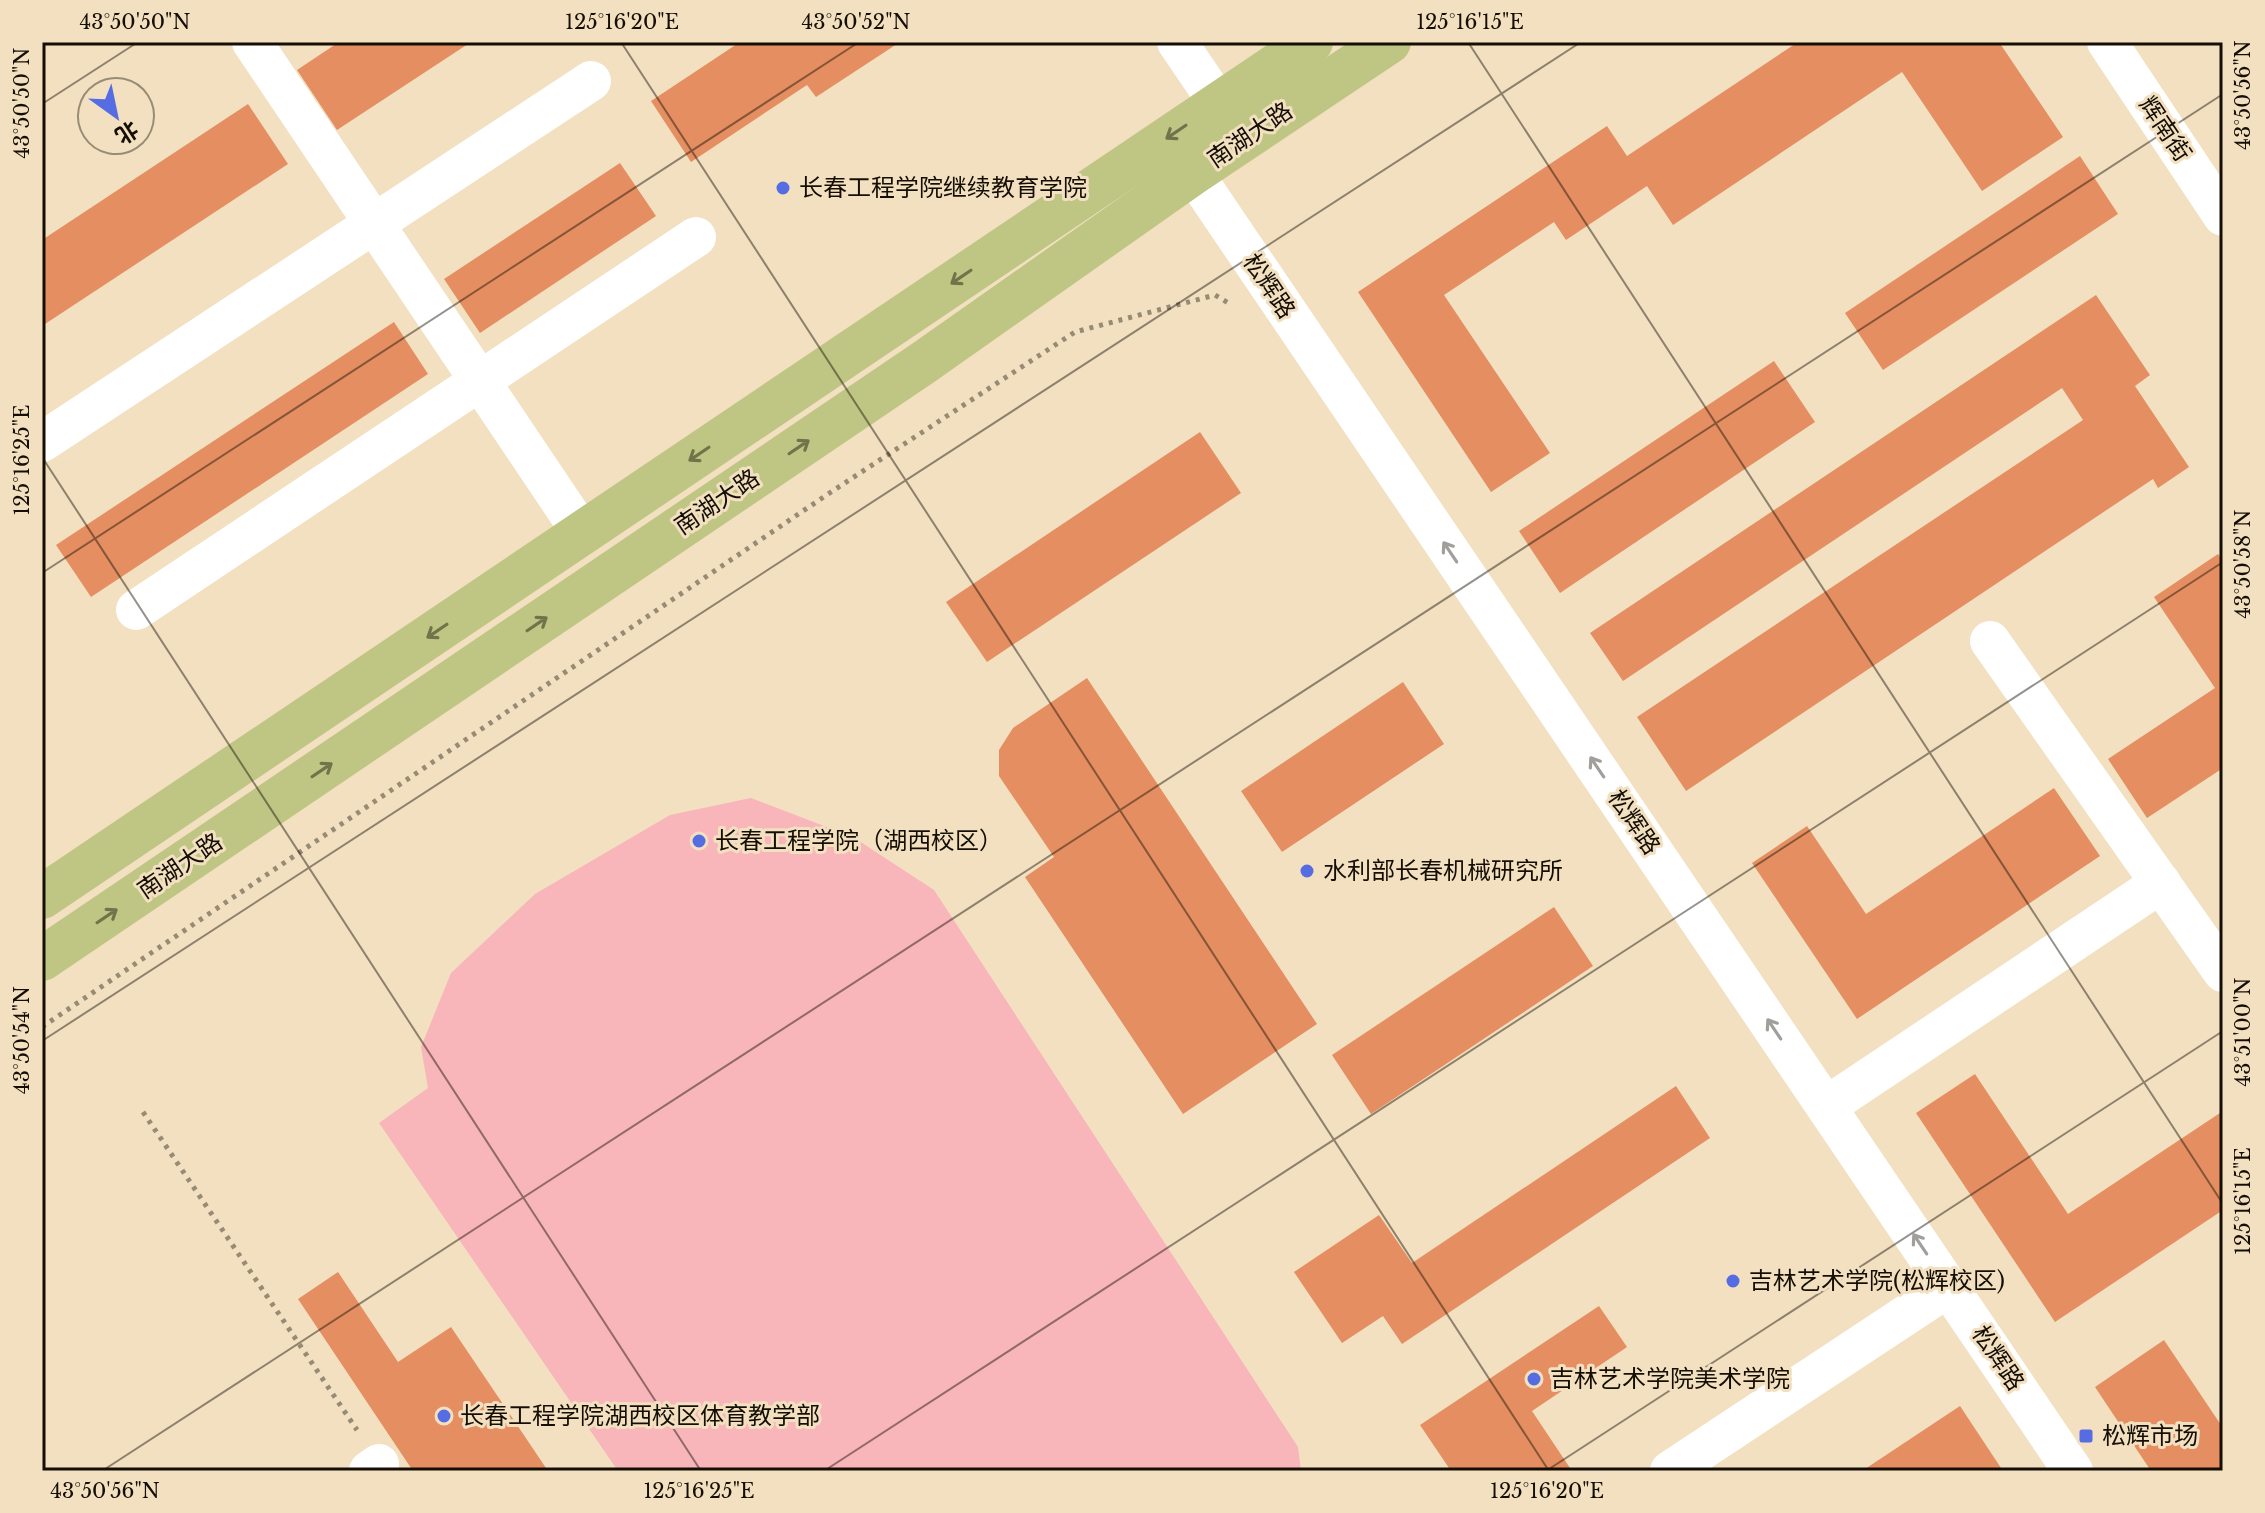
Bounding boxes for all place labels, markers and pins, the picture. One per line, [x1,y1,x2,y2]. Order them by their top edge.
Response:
place label: 长春工程学院继续教育学院 [799,173,1087,202]
marker: 长春工程学院继续教育学院 [774,179,792,197]
place label: 长春工程学院（湖西校区） [715,826,1003,855]
marker: 长春工程学院（湖西校区） [690,832,708,850]
place label: 水利部长春机械研究所 [1323,856,1563,885]
marker: 水利部长春机械研究所 [1298,862,1316,880]
place label: 吉林艺术学院(松辉校区) [1749,1266,2005,1295]
marker: 吉林艺术学院(松辉校区) [1724,1272,1742,1290]
place label: 吉林艺术学院美术学院 [1550,1364,1790,1393]
marker: 吉林艺术学院美术学院 [1525,1370,1543,1388]
place label: 长春工程学院湖西校区体育教学部 [460,1401,820,1430]
marker: 长春工程学院湖西校区体育教学部 [435,1407,453,1425]
place label: 松辉市场 [2102,1421,2198,1450]
marker: 松辉市场 [2077,1427,2095,1445]

